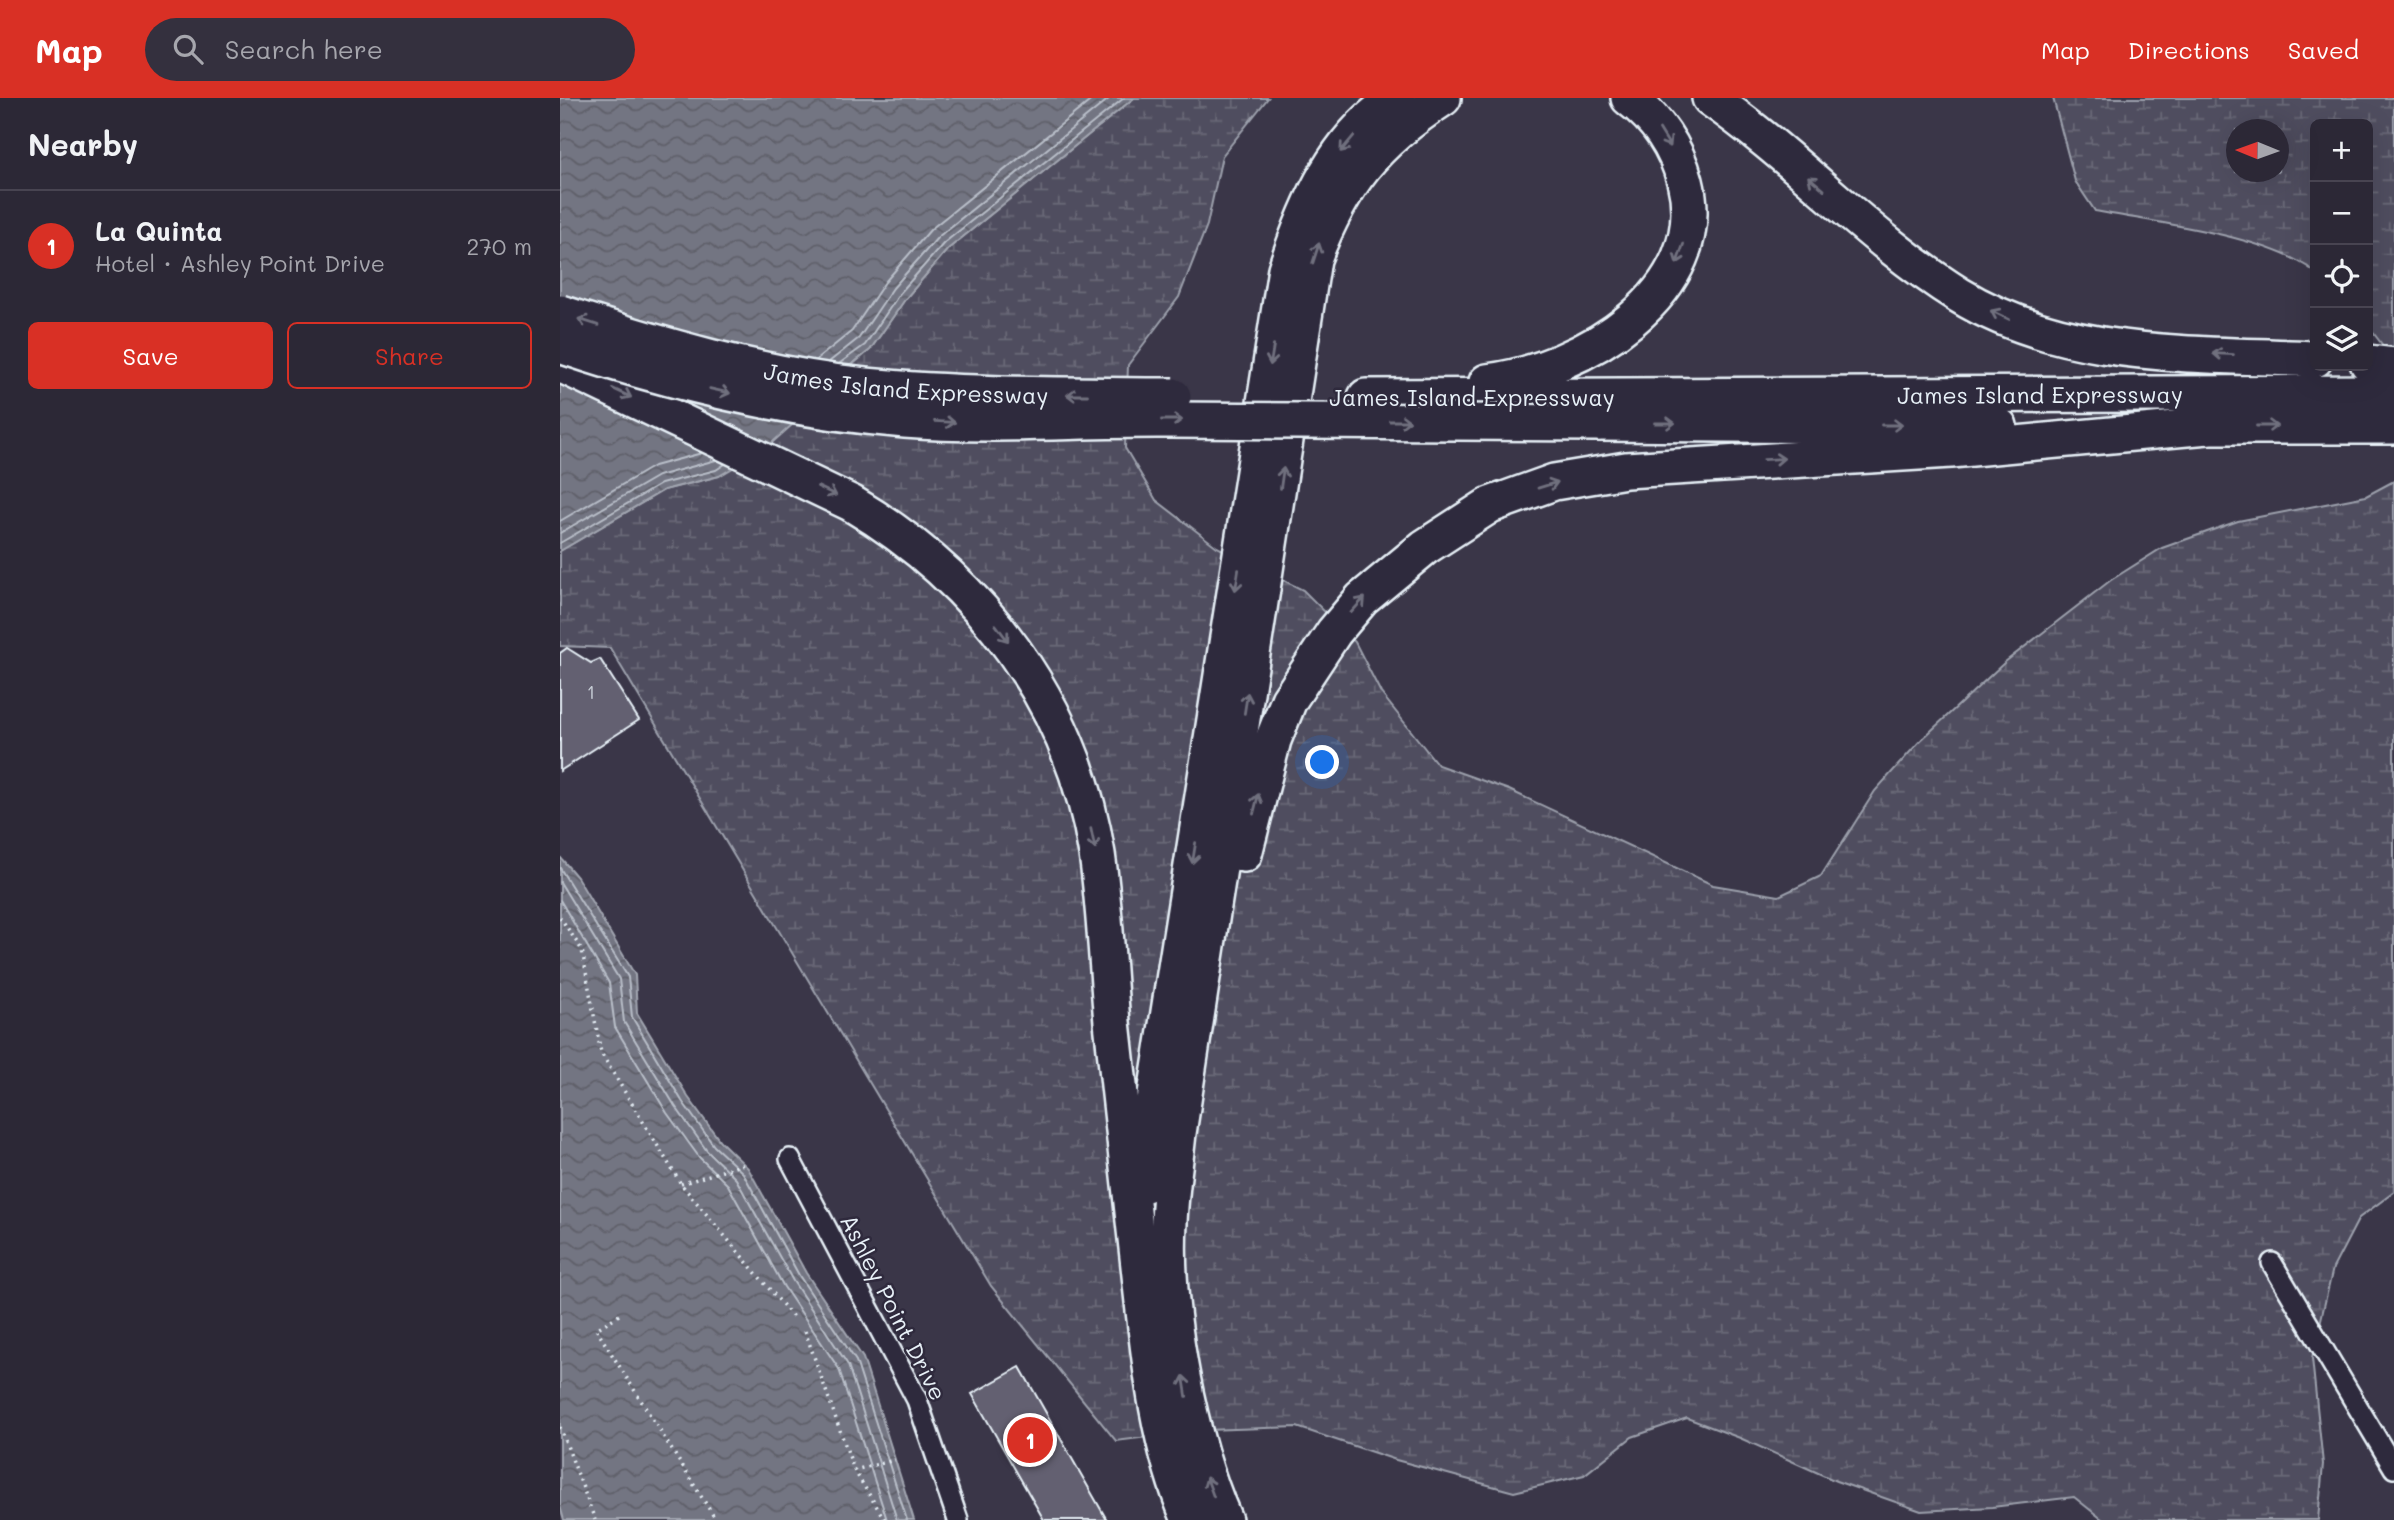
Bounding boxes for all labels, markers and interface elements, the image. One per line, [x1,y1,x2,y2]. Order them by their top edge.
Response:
search box [145,18,635,81]
text: Map [35,28,103,71]
icon: search [169,30,207,68]
text: Search here [225,32,383,66]
text: Map [2041,34,2090,65]
text: Directions [2128,34,2250,65]
text: Saved [2288,34,2359,65]
north arrow [2226,119,2289,182]
map controls [2310,119,2373,371]
button: + [2310,119,2373,182]
text: Nearby [28,124,138,164]
one-way arrow [1658,127,1672,147]
one-way arrow [1339,135,1355,153]
one-way arrow [1808,175,1826,191]
button: − [2310,182,2373,245]
text: La Quinta [95,214,222,248]
text: 1 [46,231,56,261]
text: 270 m [467,231,532,261]
one-way arrow [1673,242,1685,264]
one-way arrow [1311,243,1324,265]
button: locate [2310,245,2373,308]
text: Hotel · Ashley Point Drive [95,248,385,278]
one-way arrow [1990,308,2011,321]
button: layers [2310,308,2373,371]
one-way arrow [577,315,599,327]
button: Save [28,322,273,389]
button: Share [287,322,532,389]
one-way arrow [1265,343,1278,366]
one-way arrow [2211,348,2234,361]
street label: James Island Expressway [761,355,1049,410]
street label: James Island Expressway [1897,379,2183,410]
street label: James Island Expressway [1329,382,1615,412]
one-way arrow [708,385,731,398]
one-way arrow [611,387,632,401]
one-way arrow [1066,388,1089,402]
one-way arrow [1160,413,1183,427]
one-way arrow [1388,414,1411,428]
one-way arrow [933,415,956,428]
one-way arrow [1653,416,1676,430]
one-way arrow [1881,418,1904,432]
one-way arrow [2255,419,2278,433]
one-way arrow [1762,453,1785,466]
one-way arrow [1275,467,1288,490]
one-way arrow [1537,478,1559,491]
one-way arrow [816,485,837,498]
one-way arrow [1230,568,1243,591]
one-way arrow [1350,596,1366,614]
one-way arrow [994,623,1009,642]
house number: 1 [587,679,595,704]
one-way arrow [1240,692,1253,715]
your location [1305,745,1339,779]
one-way arrow [1250,793,1263,816]
one-way arrow [1087,827,1101,850]
one-way arrow [1187,841,1200,864]
street label: Ashley Point Drive [834,1209,954,1405]
one-way arrow [1178,1375,1191,1398]
pin: 1 [1007,1414,1053,1466]
one-way arrow [1203,1476,1216,1498]

